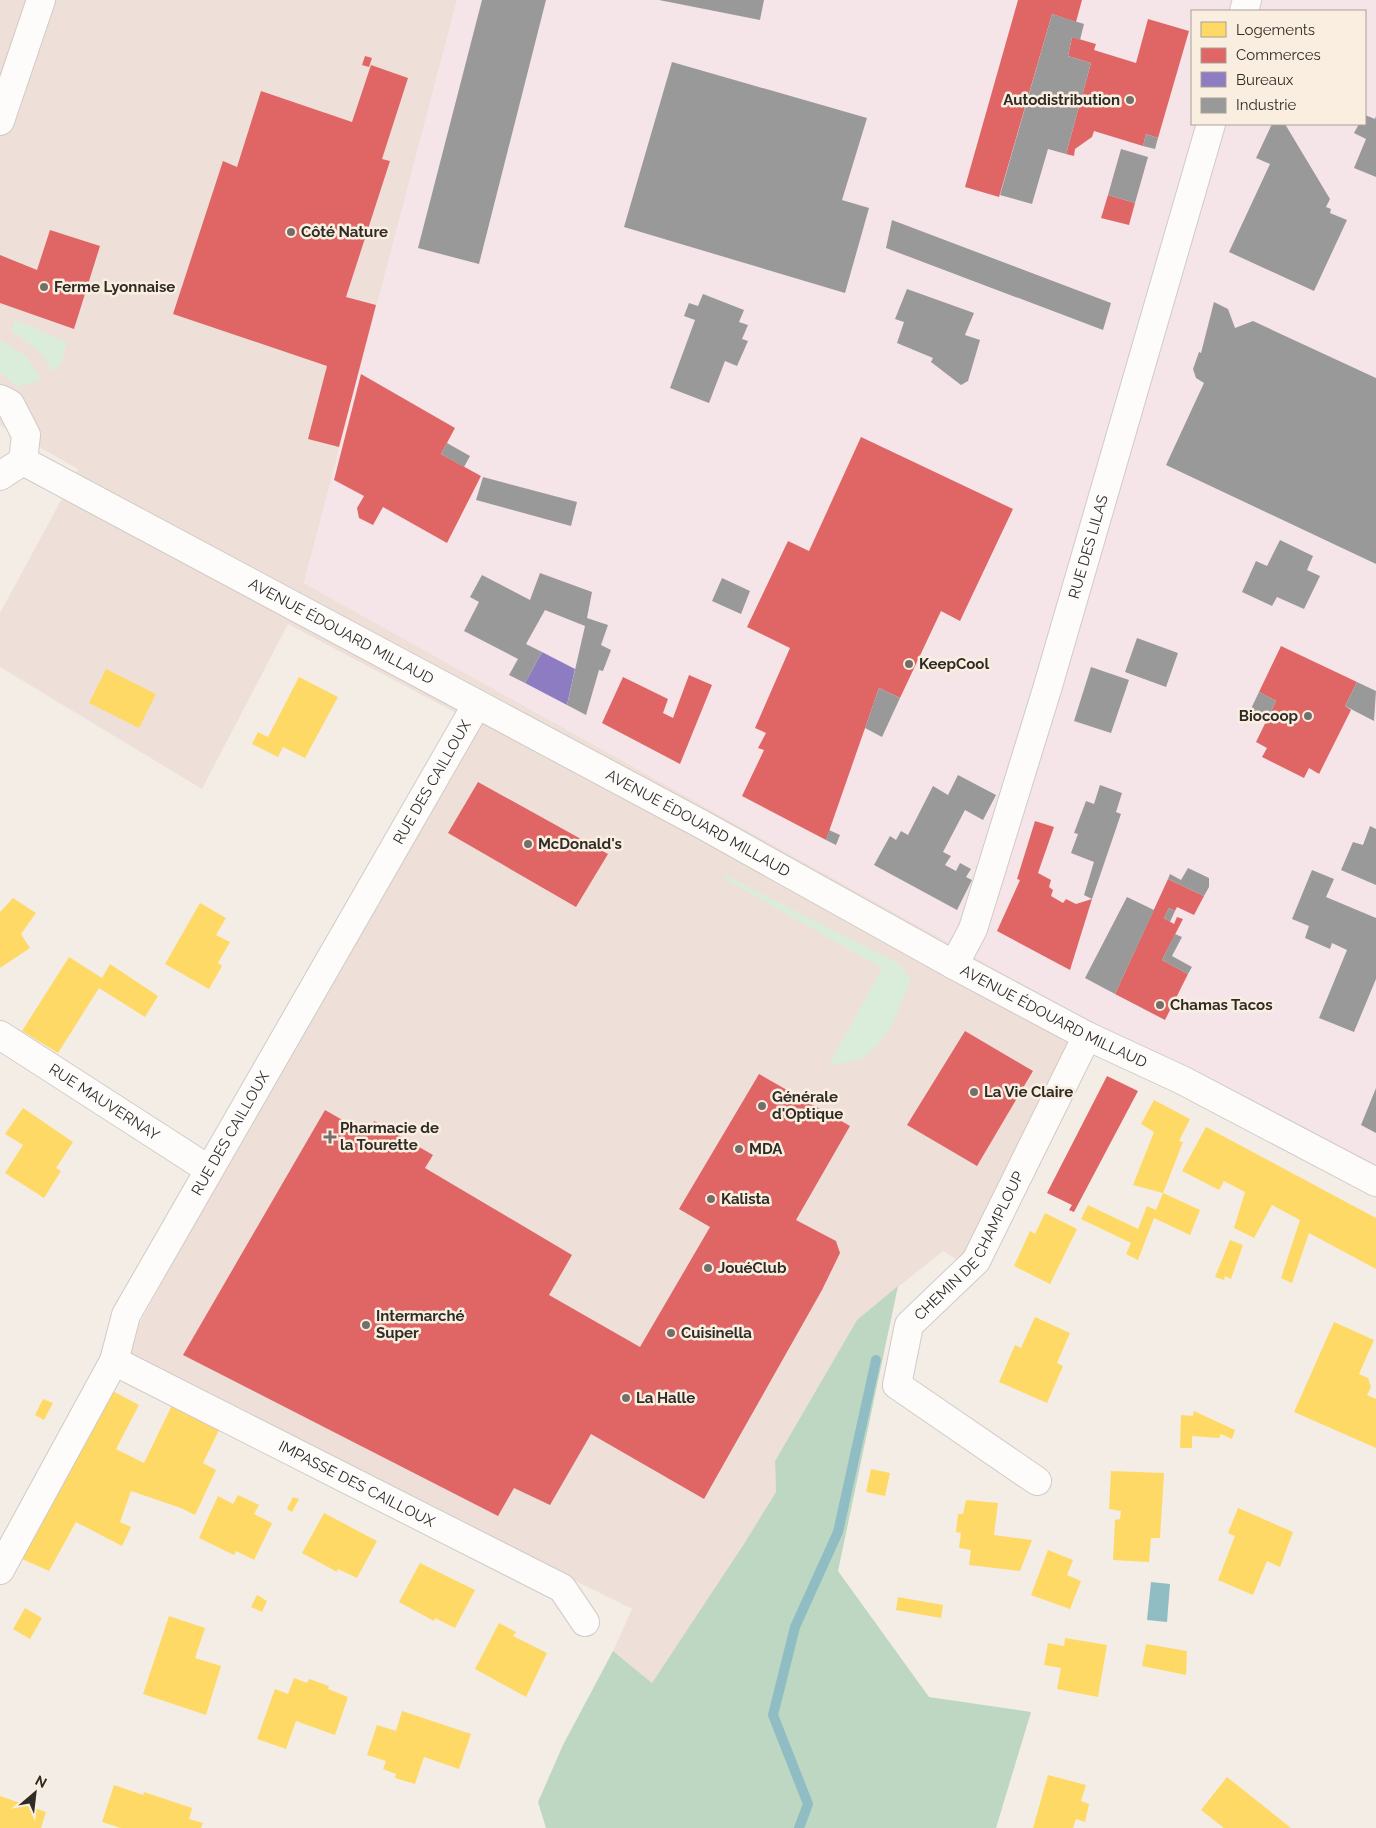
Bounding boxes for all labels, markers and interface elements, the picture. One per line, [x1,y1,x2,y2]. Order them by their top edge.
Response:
legend [1191,10,1366,125]
text: Logements [1236,21,1315,39]
text: Commerces [1236,46,1321,64]
text: Bureaux [1236,71,1294,89]
place label: Autodistribution [1003,91,1120,109]
marker: Autodistribution [1124,94,1136,106]
text: Industrie [1236,96,1297,114]
place label: Côté Nature [301,223,388,241]
marker: Côté Nature [285,226,297,238]
place label: Ferme Lyonnaise [54,278,175,296]
marker: Ferme Lyonnaise [38,281,50,293]
street label: RUE DES LILAS [1065,493,1112,601]
street label: AVENUE ÉDOUARD MILLAUD [246,575,437,688]
place label: KeepCool [919,655,989,673]
marker: KeepCool [903,658,915,670]
place label: Biocoop [1239,707,1298,725]
marker: Biocoop [1302,710,1314,722]
street label: RUE DES CAILLOUX [389,717,475,847]
street label: AVENUE ÉDOUARD MILLAUD [603,766,793,881]
place label: McDonald's [538,835,622,853]
marker: McDonald's [522,838,534,850]
street label: AVENUE ÉDOUARD MILLAUD [957,961,1150,1072]
place label: Chamas Tacos [1170,996,1273,1014]
marker: Chamas Tacos [1154,999,1166,1011]
street label: RUE MAUVERNAY [46,1060,163,1144]
street label: RUE DES CAILLOUX [188,1068,273,1199]
place label: La Vie Claire [984,1083,1073,1101]
marker: La Vie Claire [968,1086,980,1098]
place label: Générale d'Optique [772,1088,843,1123]
marker: Générale d'Optique [756,1100,768,1112]
place label: Pharmacie de la Tourette [340,1119,439,1154]
marker: Pharmacie de la Tourette [324,1131,336,1143]
place label: MDA [749,1140,783,1158]
marker: MDA [733,1143,745,1155]
street label: CHEMIN DE CHAMPLOUP [910,1168,1028,1324]
place label: Kalista [721,1190,770,1208]
marker: Kalista [705,1193,717,1205]
place label: JouéClub [718,1259,787,1277]
marker: JouéClub [702,1262,714,1274]
place label: Intermarché Super [376,1307,465,1342]
marker: Intermarché Super [360,1319,372,1331]
place label: Cuisinella [681,1324,752,1342]
marker: Cuisinella [665,1327,677,1339]
place label: La Halle [636,1389,695,1407]
marker: La Halle [620,1392,632,1404]
street label: IMPASSE DES CAILLOUX [276,1437,438,1531]
north arrow [10,1768,60,1818]
text: N [33,1772,50,1791]

